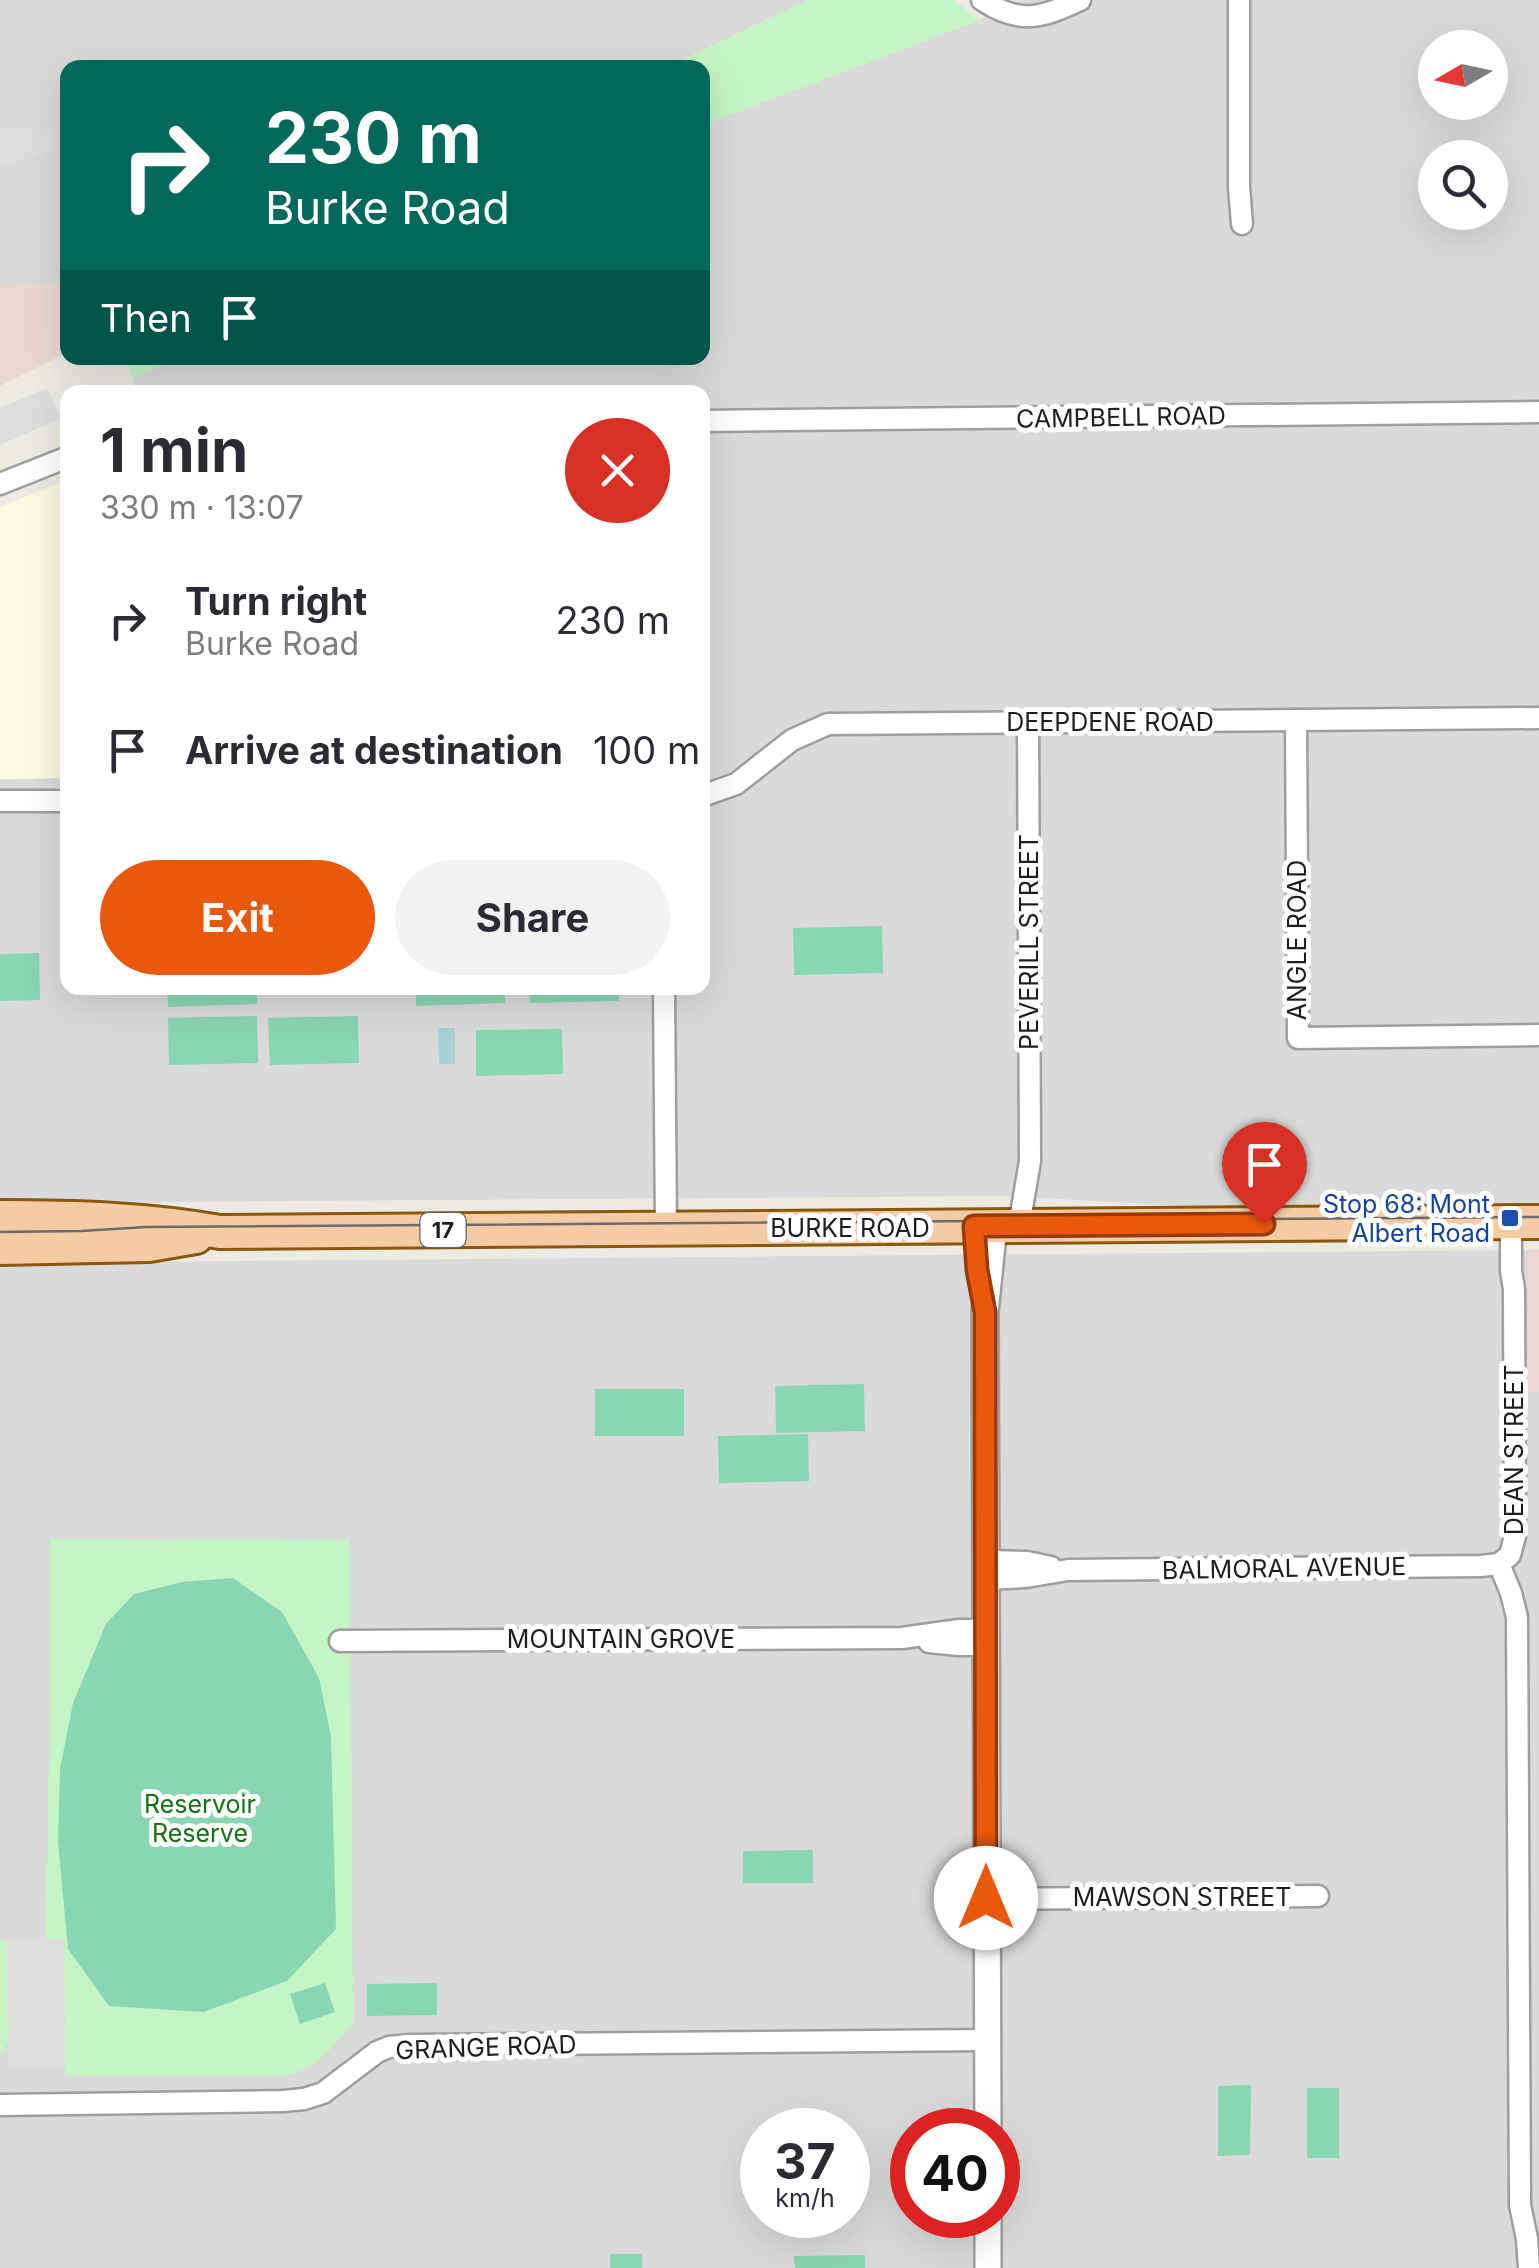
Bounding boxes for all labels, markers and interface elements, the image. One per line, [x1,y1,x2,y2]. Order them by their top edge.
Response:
north arrow [1418,30,1508,120]
map controls [1418,30,1508,230]
text: 230 m [265,95,482,180]
icon: right [100,100,230,230]
button: search [1418,140,1508,230]
text: Burke Road [265,180,510,235]
icon: arrive [212,290,267,345]
text: Then [100,295,192,341]
street label: CAMPBELL ROAD [1016,400,1226,434]
text: 1 min [100,414,248,486]
button: close [565,418,670,523]
text: 330 m · 13:07 [100,488,304,527]
text: Turn right [185,578,367,624]
icon: right [100,593,155,648]
text: 230 m [555,597,670,643]
text: Burke Road [185,624,359,663]
street label: DEEPDENE ROAD [1006,707,1214,737]
icon: arrive [100,723,155,778]
text: Arrive at destination [185,727,563,773]
text: 100 m [593,727,700,773]
street label: PEVERILL STREET [1014,834,1044,1050]
button: Exit [100,860,375,975]
button: Share [395,860,670,975]
street label: ANGLE ROAD [1282,860,1312,1020]
pin [1222,1122,1307,1225]
icon: arrive [1237,1137,1292,1192]
place label: Stop 68: Mont Albert Road [1323,1189,1490,1248]
marker: Stop 68: Mont Albert Road [1499,1207,1521,1229]
road number: 17 [420,1213,466,1247]
street label: BURKE ROAD [770,1213,930,1243]
street label: DEAN STREET [1499,1365,1529,1535]
street label: BALMORAL AVENUE [1162,1551,1406,1585]
street label: MOUNTAIN GROVE [507,1624,735,1654]
park label: Reservoir Reserve [144,1789,256,1848]
position arrow [934,1846,1038,1950]
street label: MAWSON STREET [1073,1882,1291,1912]
street label: GRANGE ROAD [395,2029,577,2065]
speed limit sign: 40 [890,2108,1020,2238]
text: 37 [774,2131,836,2191]
text: km/h [775,2183,835,2213]

